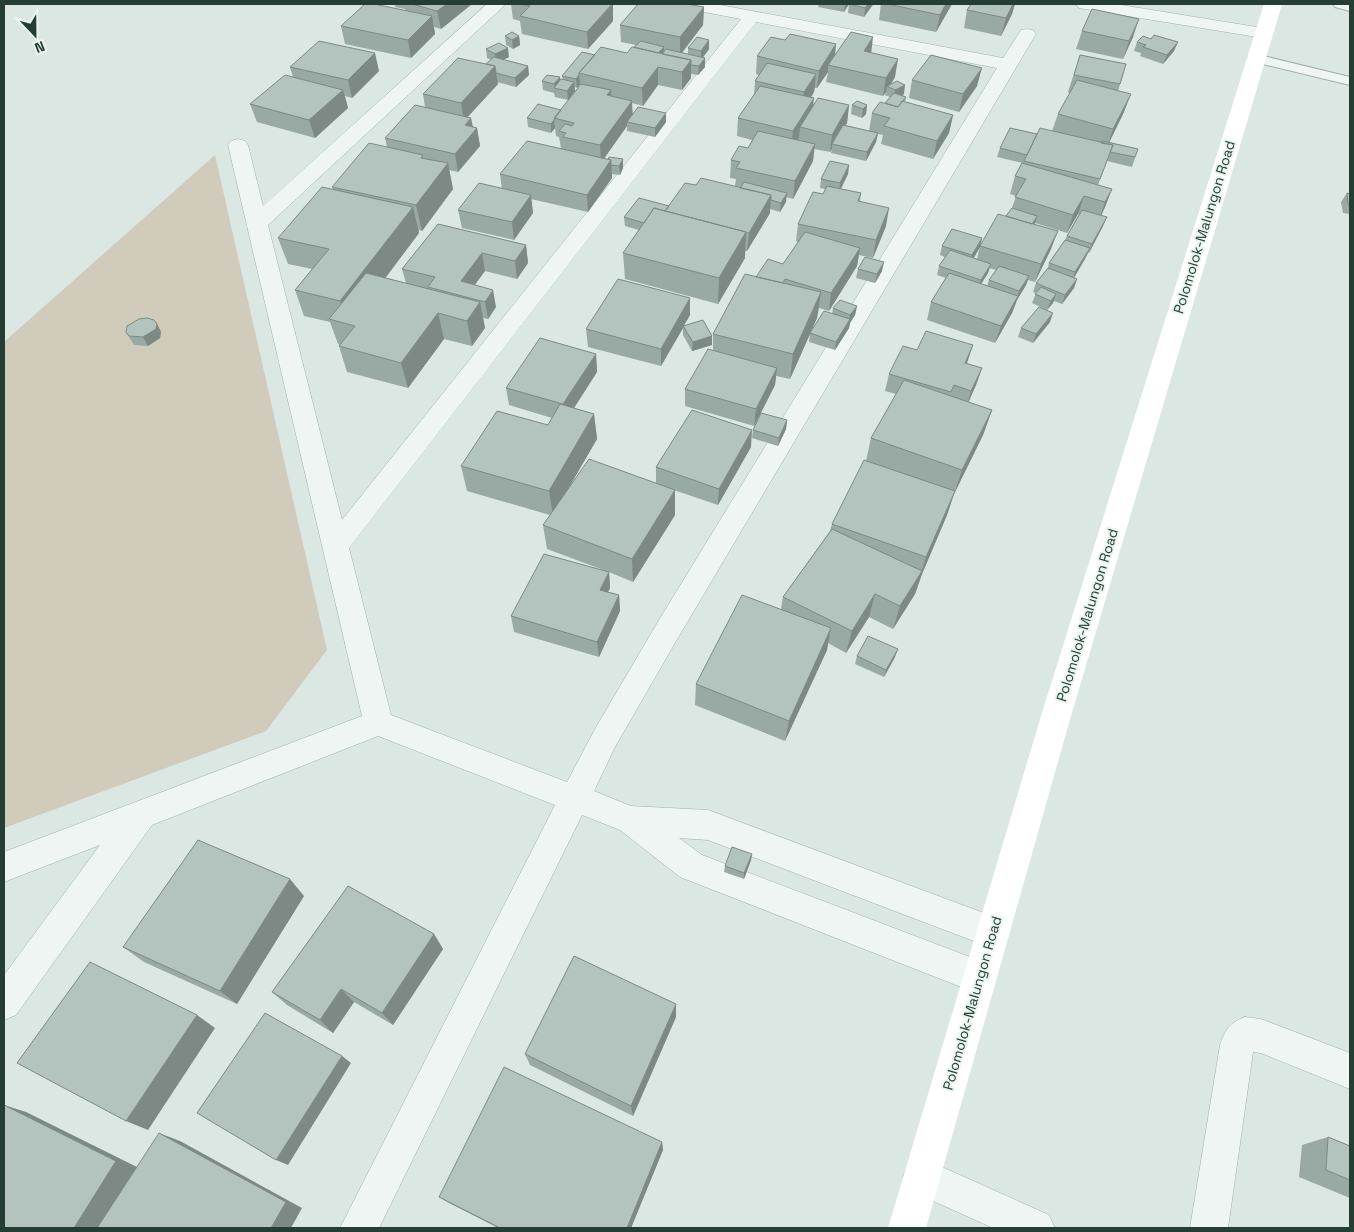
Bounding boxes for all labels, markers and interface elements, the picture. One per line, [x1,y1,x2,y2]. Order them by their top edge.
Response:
north arrow [10,10,60,60]
text: N [32,37,48,57]
street label: Polomolok-Malungon Road [1169,138,1239,316]
street label: Polomolok-Malungon Road [1052,526,1122,704]
street label: Polomolok-Malungon Road [939,914,1005,1092]

